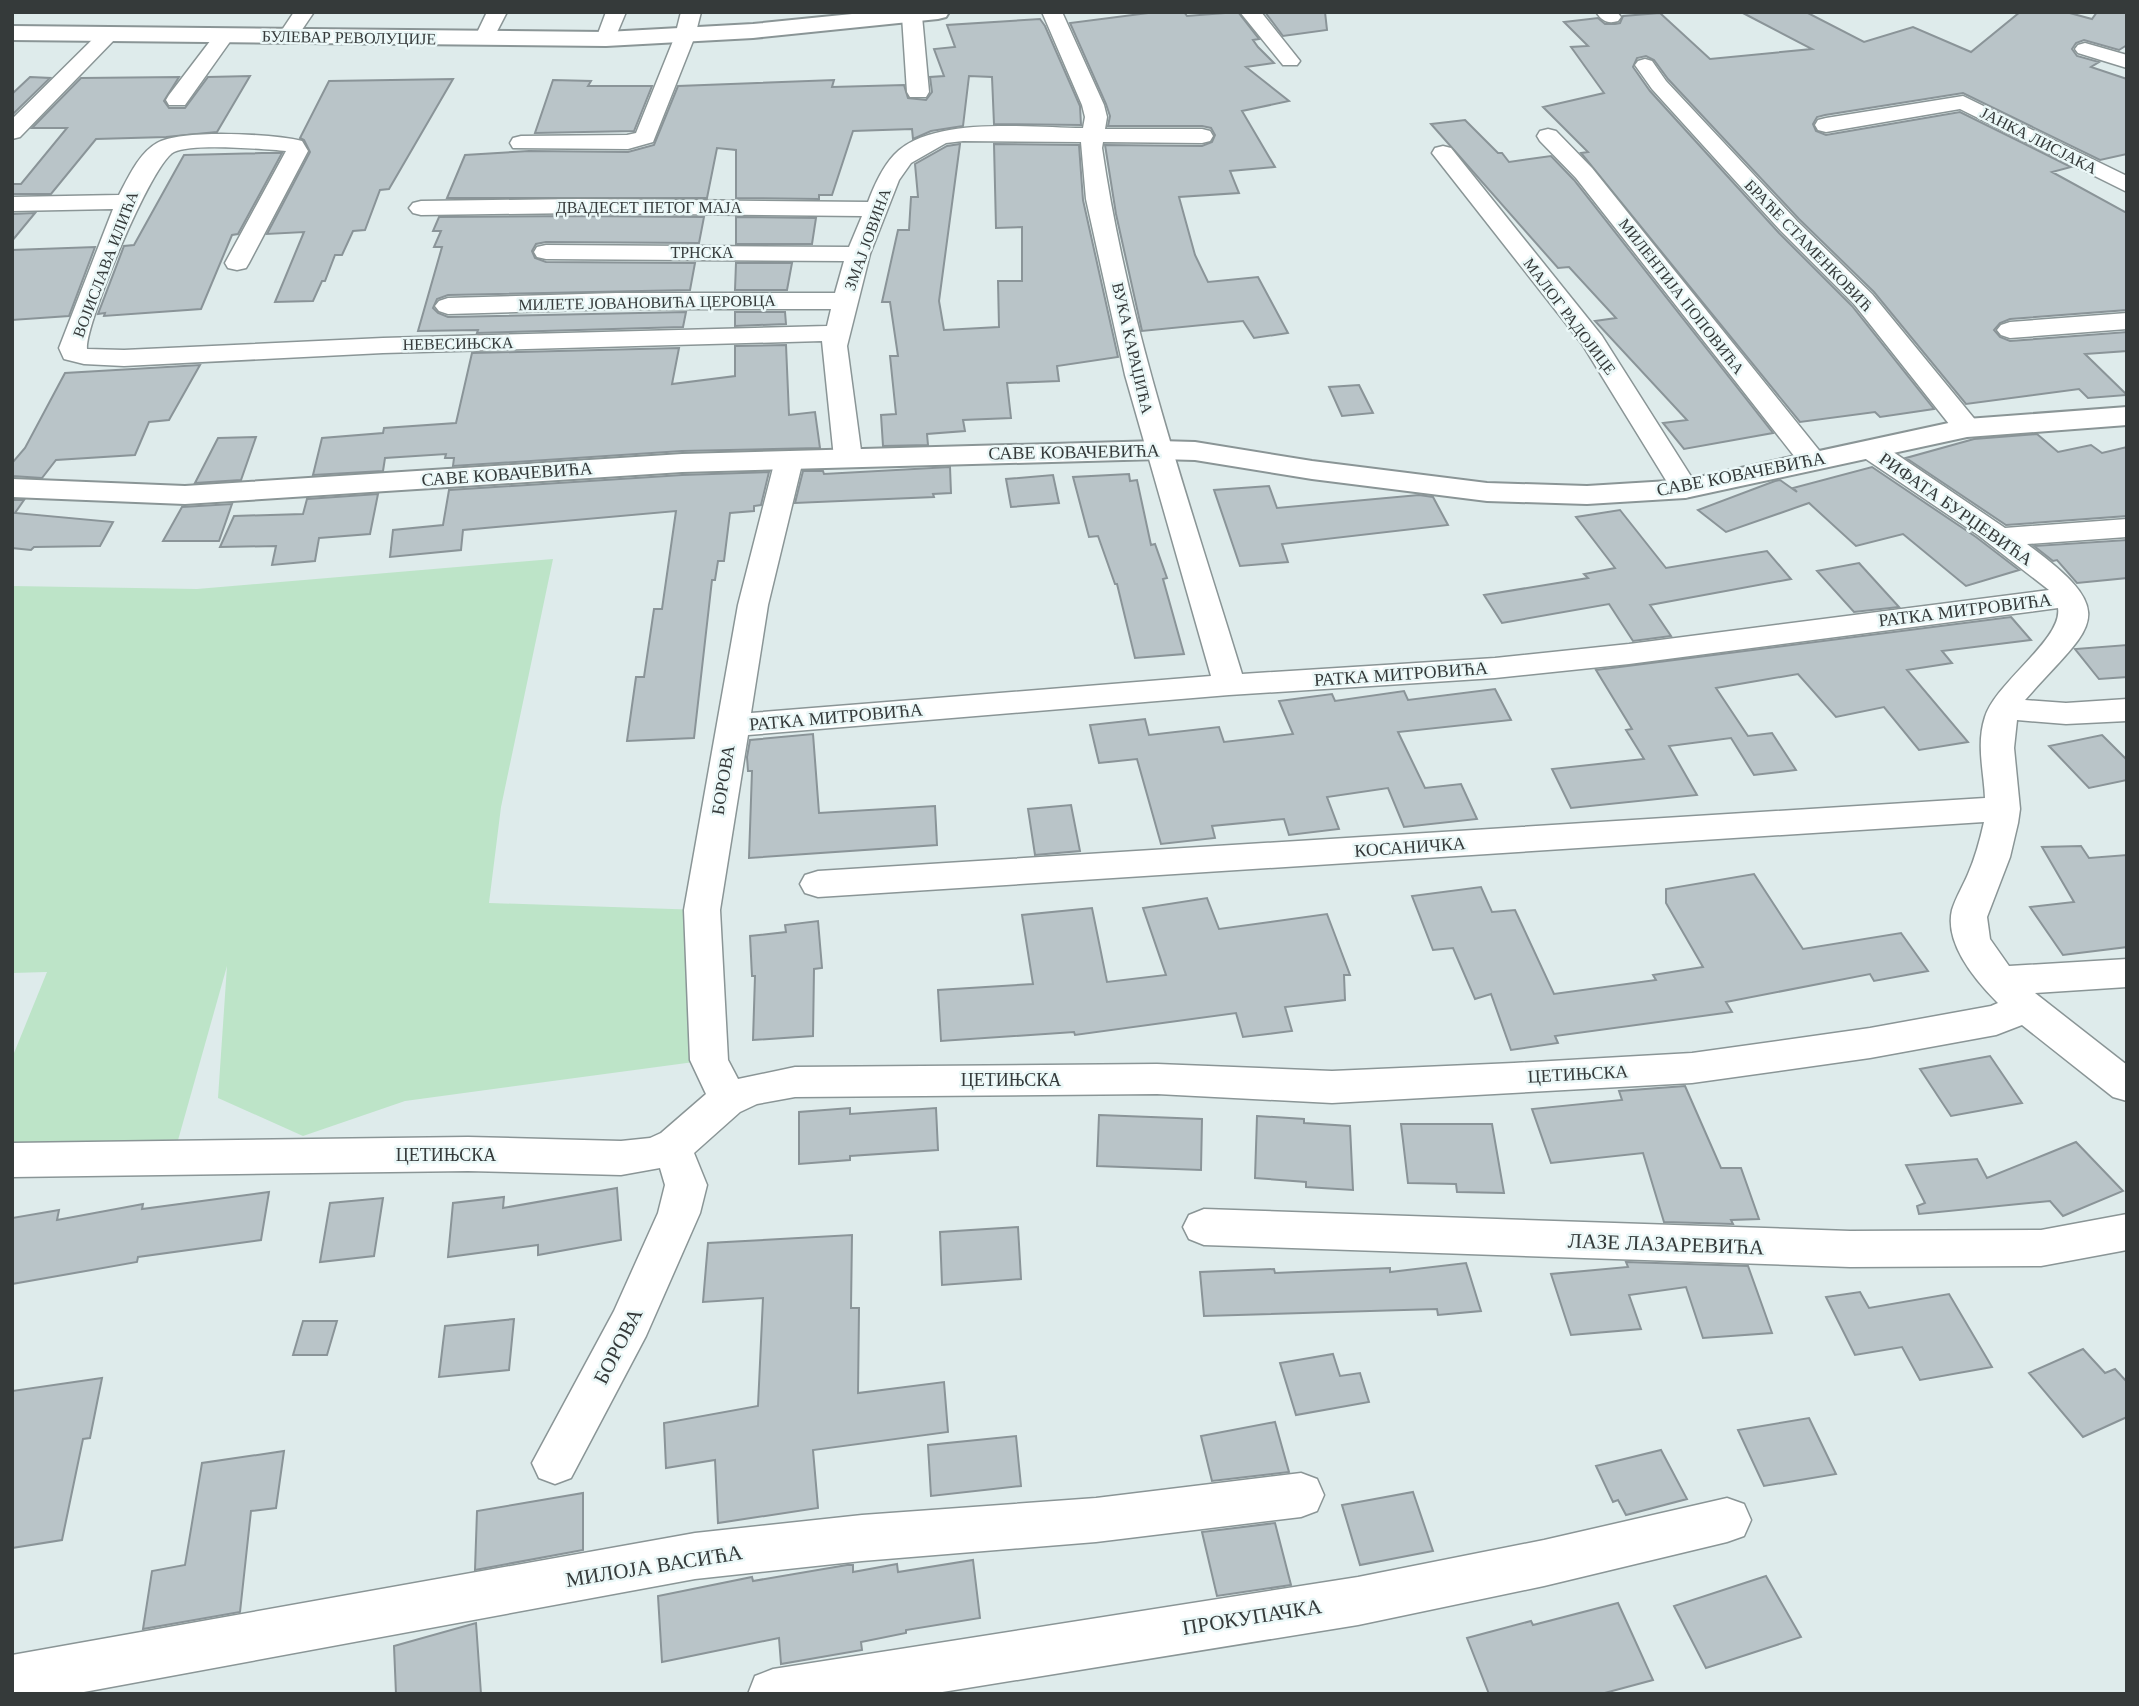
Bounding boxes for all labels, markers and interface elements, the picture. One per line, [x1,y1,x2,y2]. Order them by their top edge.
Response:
street label: БУЛЕВАР РЕВОЛУЦИЈЕ [262,27,436,49]
street label: ЈАНКА ЛИСЈАКА [1978,104,2100,177]
street label: БРАЋЕ СТАМЕНКОВИЋ [1741,176,1876,315]
street label: ЗМАЈ ЈОВИНА [841,186,894,292]
street label: ВОЈИСЛАВА ИЛИЋА [70,188,141,340]
street label: ДВАДЕСЕТ ПЕТОГ МАЈА [556,199,743,217]
street label: МИЛЕНТИЈА ПОПОВИЋА [1616,215,1748,378]
street label: ТРНСКА [670,244,734,261]
street label: МАЛОГ РАДОЈИЦЕ [1519,255,1619,378]
street label: ВУКА КАРАЏИЋА [1108,281,1156,416]
street label: МИЛЕТЕ ЈОВАНОВИЋА ЦЕРОВЦА [518,292,776,314]
street label: НЕВЕСИЊСКА [402,334,514,353]
street label: САВЕ КОВАЧЕВИЋА [988,441,1160,463]
street label: САВЕ КОВАЧЕВИЋА [1655,448,1827,500]
street label: РИФАТА БУРЏЕВИЋА [1875,448,2037,570]
street label: САВЕ КОВАЧЕВИЋА [421,458,593,490]
street label: РАТКА МИТРОВИЋА [1877,589,2053,631]
street label: РАТКА МИТРОВИЋА [1313,658,1489,690]
street label: РАТКА МИТРОВИЋА [748,699,924,735]
street label: БОРОВА [708,744,738,816]
street label: КОСАНИЧКА [1354,833,1466,861]
street label: ЦЕТИЊСКА [1527,1061,1629,1087]
street label: ЦЕТИЊСКА [961,1070,1061,1090]
street label: ЦЕТИЊСКА [396,1145,496,1165]
street label: ЛАЗЕ ЛАЗАРЕВИЋА [1567,1229,1765,1259]
street label: БОРОВА [589,1303,648,1388]
street label: МИЛОЈА ВАСИЋА [564,1540,745,1592]
street label: ПРОКУПАЧКА [1181,1594,1324,1640]

